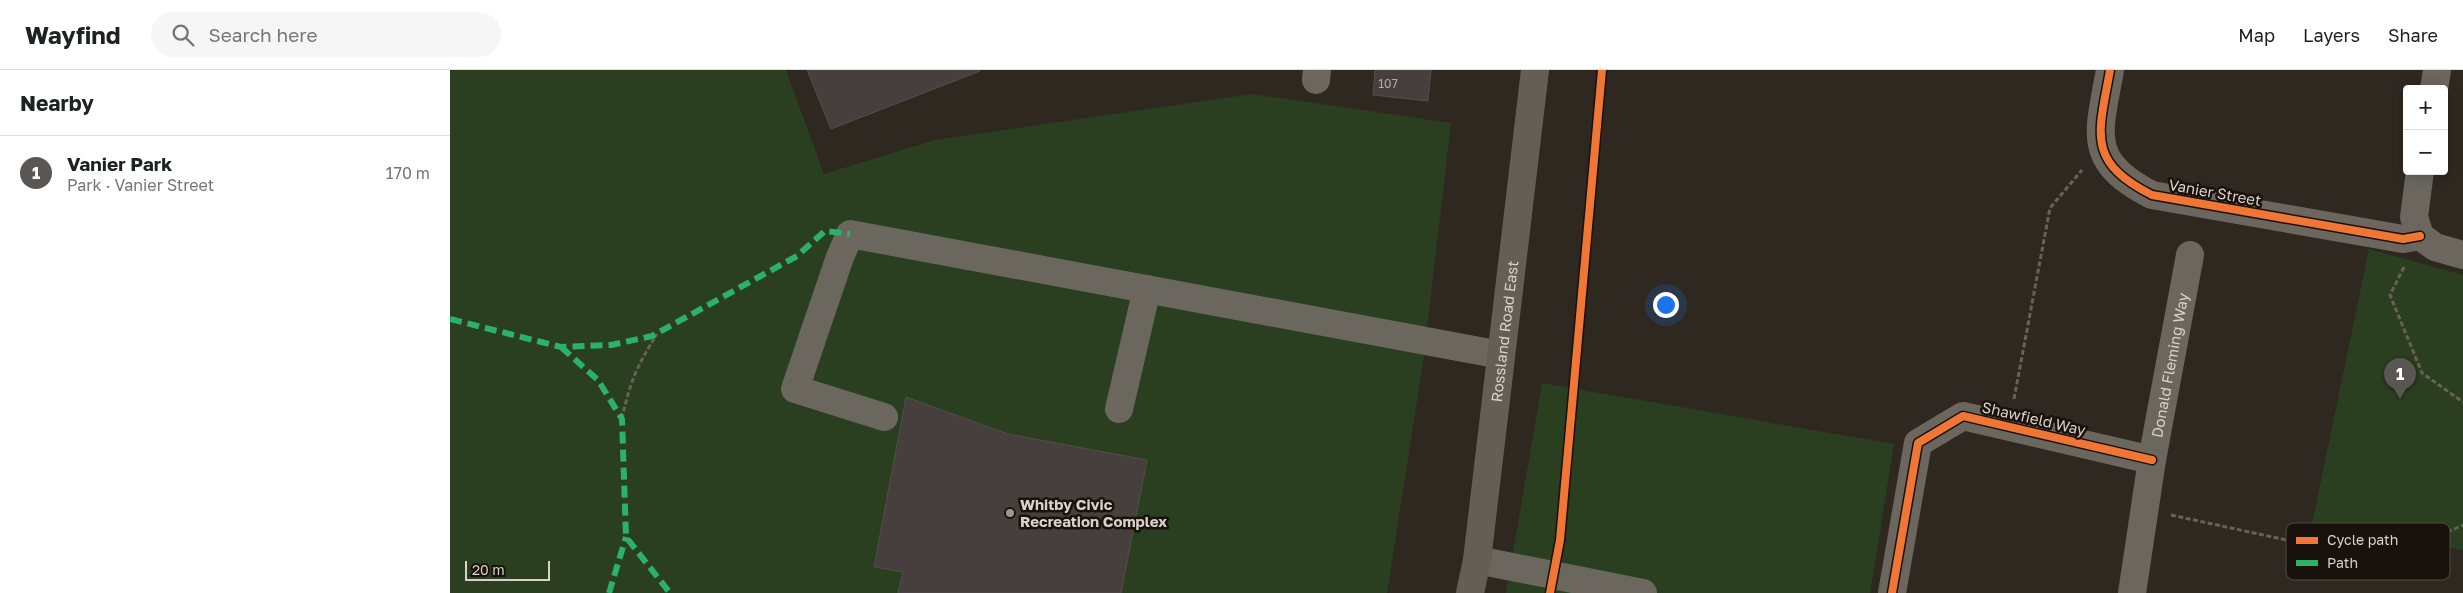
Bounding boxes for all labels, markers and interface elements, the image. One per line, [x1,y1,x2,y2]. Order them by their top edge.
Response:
search box [151,12,501,57]
text: Wayfind [25,20,121,49]
icon: search [169,21,197,49]
text: Search here [209,23,317,46]
text: Map [2238,24,2275,46]
text: Layers [2303,24,2360,46]
text: Share [2388,24,2438,46]
house number: 107 [1378,76,1398,91]
map controls [2403,85,2448,175]
button: + [2403,85,2448,130]
text: Nearby [20,90,94,116]
button: − [2403,130,2448,175]
text: Vanier Park [67,152,172,175]
text: 1 [32,163,40,183]
text: 170 m [386,163,430,183]
text: Park · Vanier Street [67,175,214,195]
street label: Vanier Street [2167,175,2263,209]
street label: Rossland Road East [1487,259,1521,403]
street label: Donald Fleming Way [2147,291,2192,439]
your location [1653,292,1679,318]
pin: 1 [2384,358,2416,399]
street label: Shawfield Way [1980,397,2088,439]
place label: Whitby Civic Recreation Complex [1020,495,1167,530]
marker: Whitby Civic Recreation Complex [1004,507,1016,519]
legend [2286,523,2450,580]
text: Cycle path [2327,531,2398,548]
text: Path [2327,554,2358,571]
scale bar [465,558,550,581]
text: 20 m [472,561,505,578]

